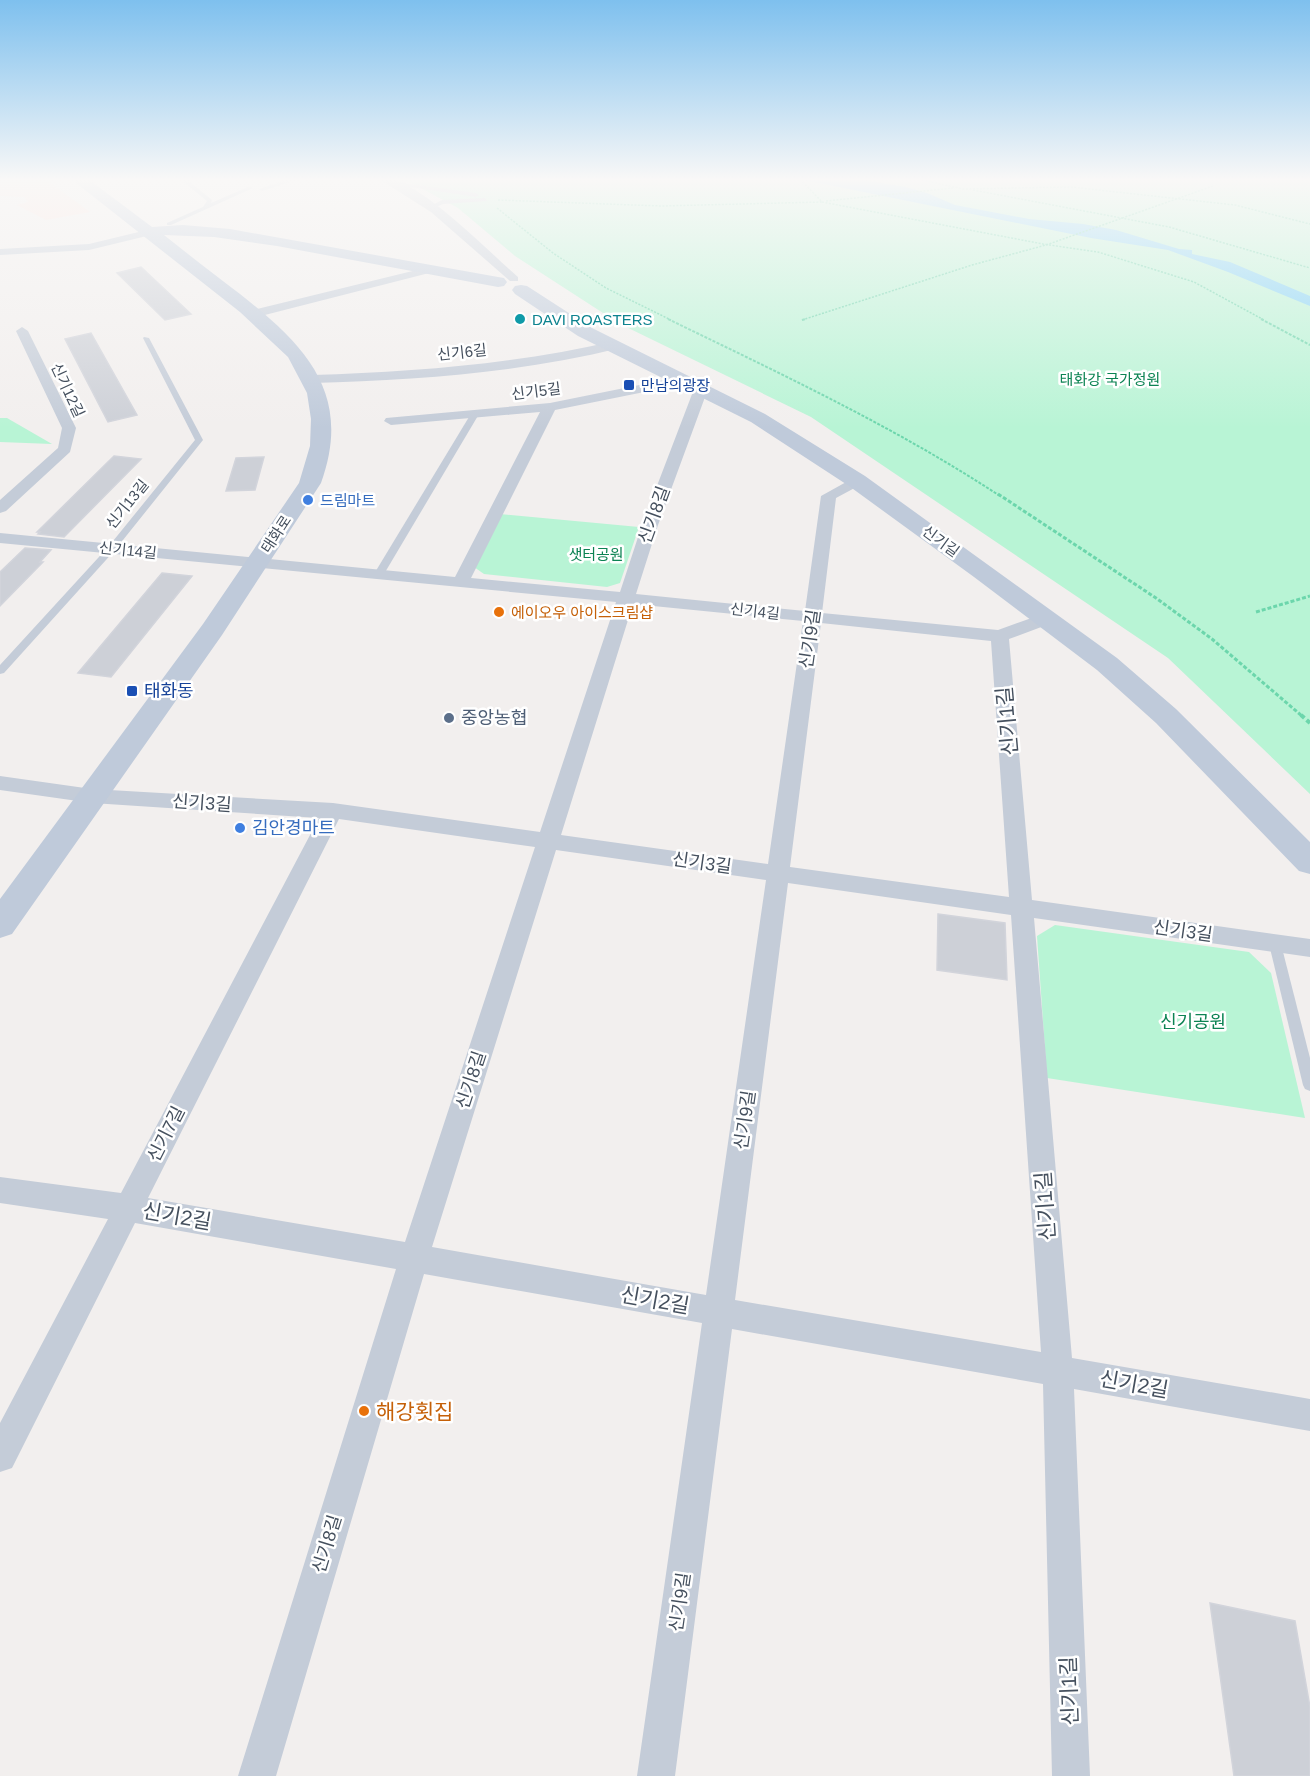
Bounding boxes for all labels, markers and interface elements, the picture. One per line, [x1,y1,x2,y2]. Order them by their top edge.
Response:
place label: DAVI ROASTERS [532,311,653,328]
marker: DAVI ROASTERS [513,312,527,326]
street label: 신기6길 [436,341,488,363]
street label: 신기12길 [48,360,88,420]
park label: 태화강 국가정원 [1060,371,1160,388]
place label: 만남의광장 [641,377,710,394]
marker: 만남의광장 [622,378,636,392]
street label: 신기5길 [510,380,562,402]
street label: 신기13길 [102,476,152,532]
street label: 신기8길 [634,484,674,546]
place label: 드림마트 [320,492,375,509]
marker: 드림마트 [301,493,315,507]
street label: 태화로 [258,512,294,556]
street label: 신기길 [919,522,963,560]
street label: 신기14길 [98,539,158,561]
park label: 샛터공원 [568,546,624,563]
street label: 신기4길 [729,600,781,622]
place label: 에이오우 아이스크림샵 [511,604,653,621]
marker: 에이오우 아이스크림샵 [492,605,506,619]
street label: 신기9길 [796,608,824,670]
place label: 태화동 [144,681,194,701]
marker: 태화동 [125,684,139,698]
street label: 신기1길 [993,685,1021,757]
place label: 중앙농협 [461,708,527,728]
marker: 중앙농협 [442,711,456,725]
street label: 신기3길 [172,791,232,815]
place label: 김안경마트 [252,818,335,838]
marker: 김안경마트 [233,821,247,835]
street label: 신기3길 [671,849,733,877]
street label: 신기3길 [1152,917,1214,945]
park label: 신기공원 [1160,1012,1226,1032]
street label: 신기8길 [452,1049,490,1111]
street label: 신기9길 [731,1089,759,1151]
street label: 신기7길 [144,1103,188,1165]
street label: 신기1길 [1031,1170,1059,1242]
street label: 신기2길 [141,1199,213,1233]
street label: 신기2길 [619,1283,691,1317]
street label: 신기2길 [1098,1367,1170,1401]
place label: 해강횟집 [376,1400,453,1423]
marker: 해강횟집 [357,1404,371,1418]
street label: 신기8길 [309,1513,345,1575]
street label: 신기9길 [666,1571,694,1633]
street label: 신기1길 [1056,1656,1082,1726]

